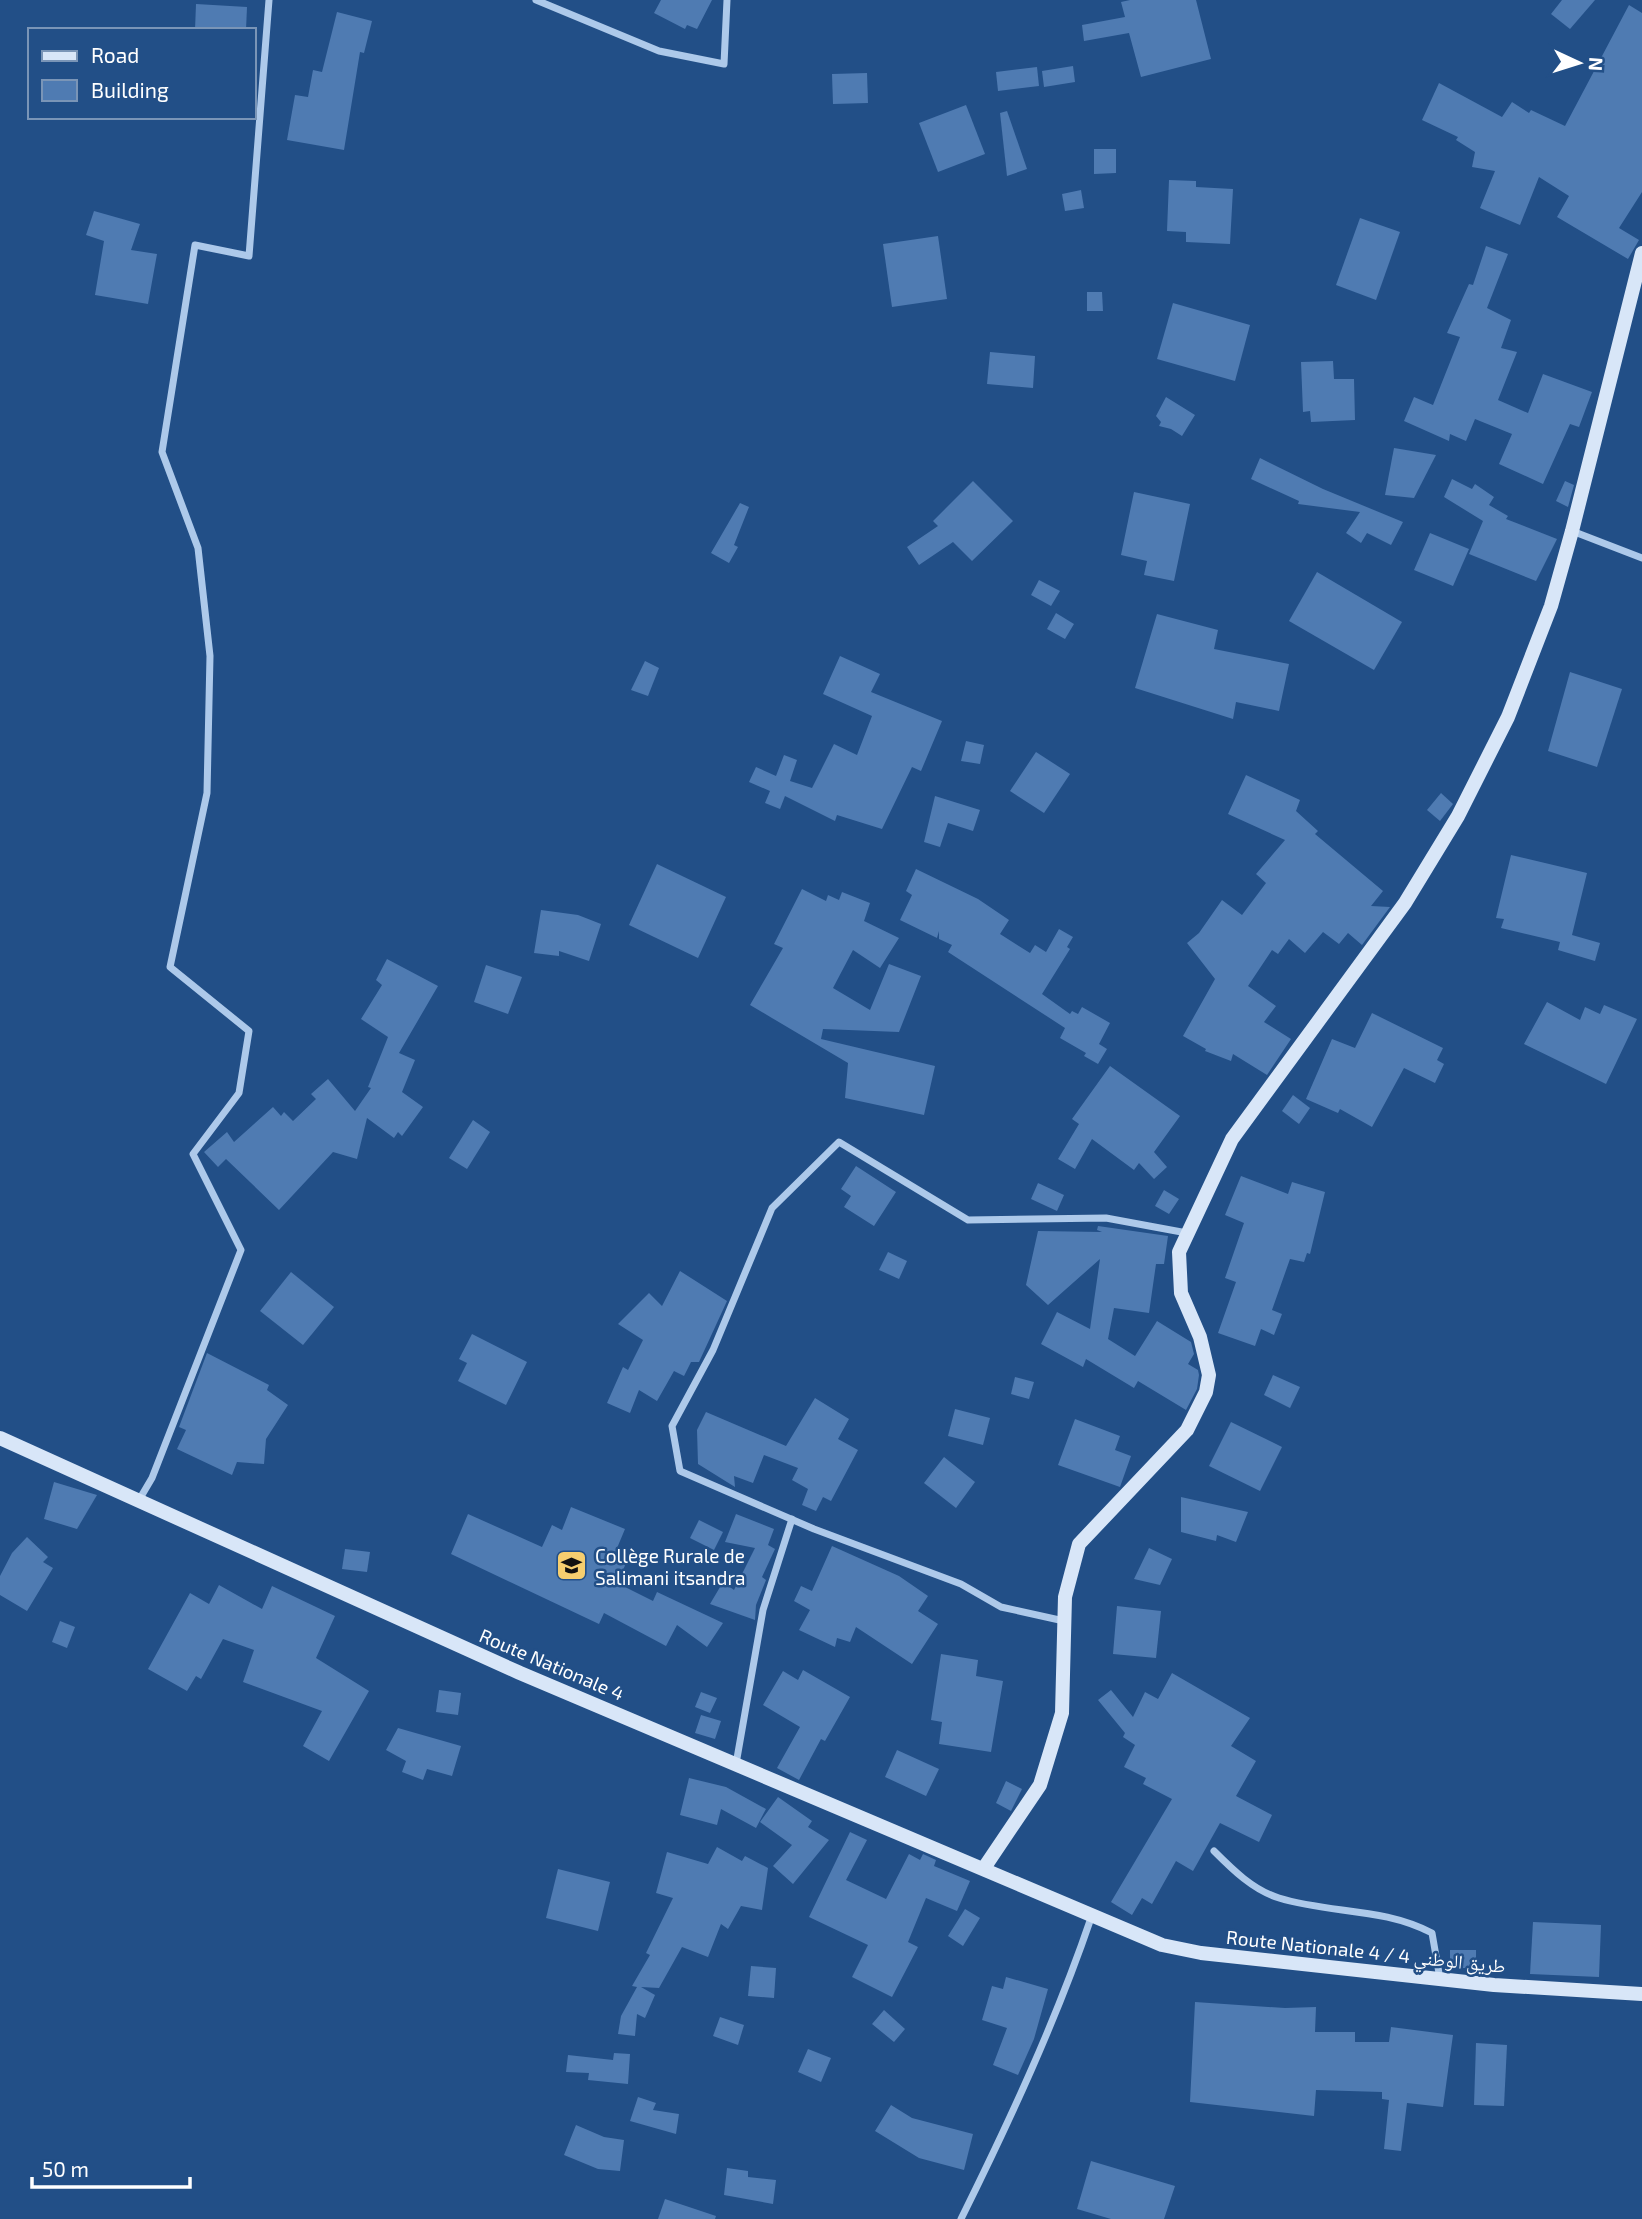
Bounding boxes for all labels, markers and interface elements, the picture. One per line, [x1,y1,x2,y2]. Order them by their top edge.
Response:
legend [28,28,256,119]
north arrow [1544,28,1614,98]
text: Road [91,42,139,67]
text: N [1585,57,1608,72]
text: Building [91,77,169,102]
place label: Collège Rurale de Salimani itsandra [595,1544,746,1589]
school or university icon: Collège Rurale de Salimani itsandra [555,1549,589,1583]
street label: Route Nationale 4 [476,1623,628,1705]
street label: Route Nationale 4 / طريق الوطني 4 [1225,1925,1507,1982]
scale bar [32,2146,189,2190]
text: 50 m [42,2156,89,2181]

